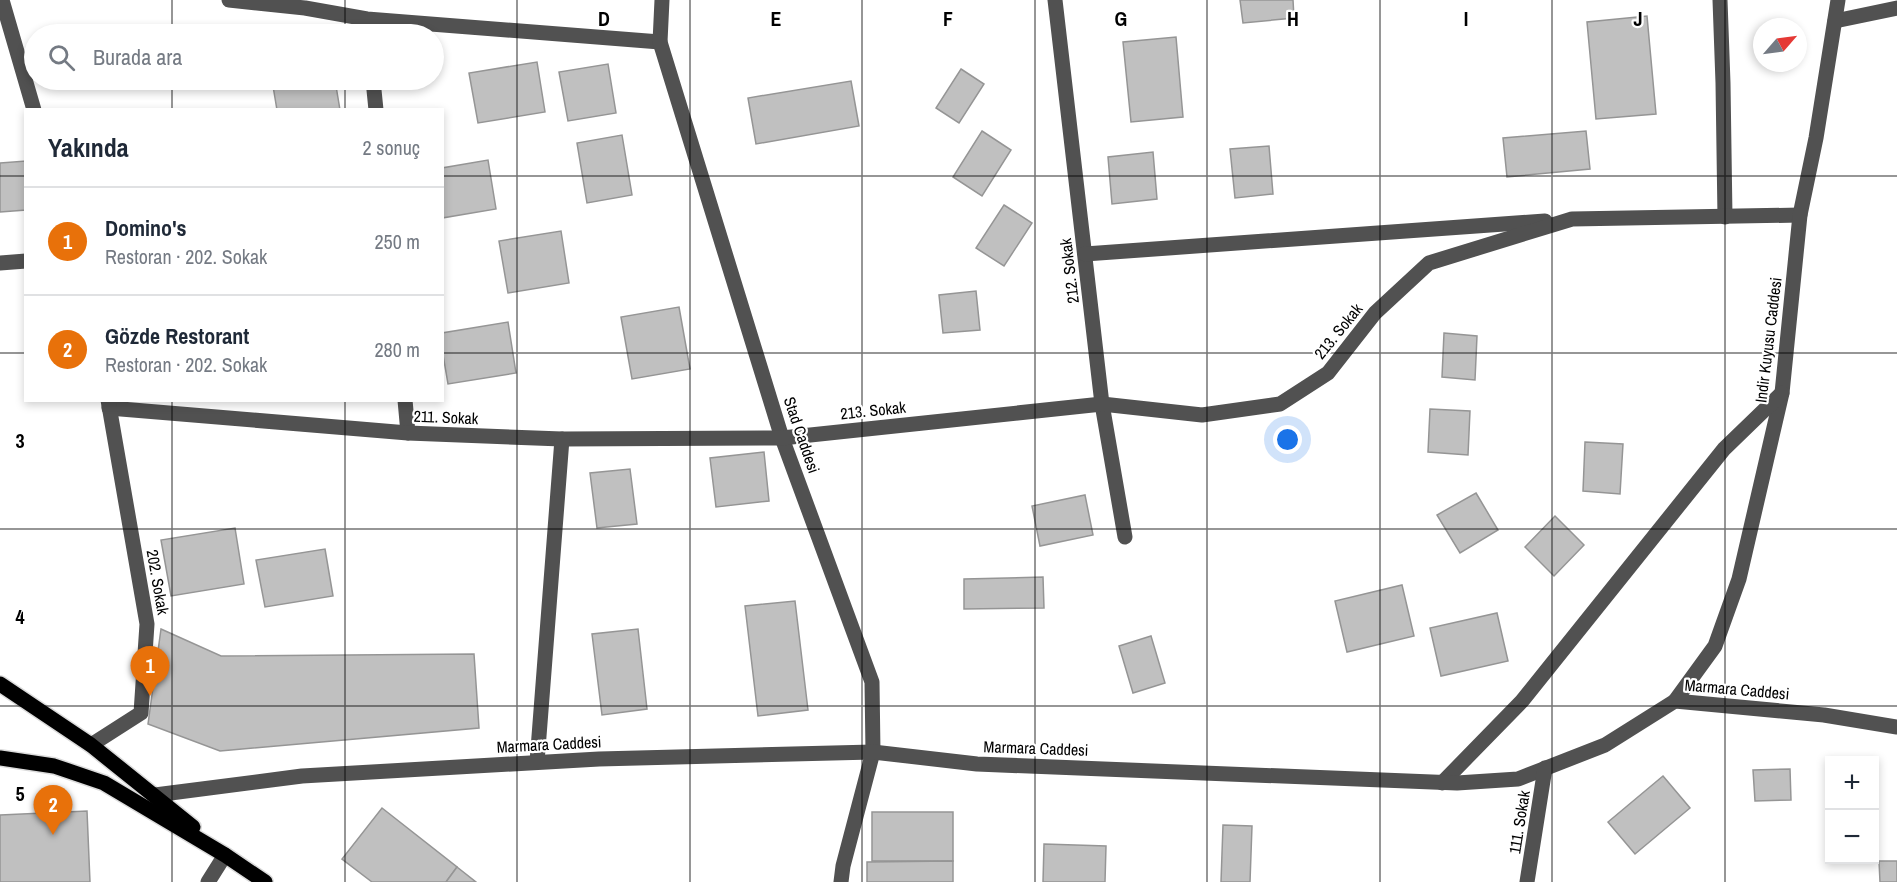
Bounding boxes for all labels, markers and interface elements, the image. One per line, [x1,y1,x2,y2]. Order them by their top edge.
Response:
text: D [598,5,610,32]
text: E [771,5,782,32]
text: F [943,5,953,32]
text: G [1115,5,1127,32]
text: H [1287,5,1299,32]
text: I [1464,5,1468,32]
text: J [1633,5,1643,32]
north arrow [1753,18,1807,72]
search box [24,24,444,90]
icon: search [45,41,78,74]
text: Burada ara [93,42,182,72]
text: Yakında [48,130,129,165]
text: 2 sonuç [363,134,420,161]
text: Domino's [105,213,186,243]
text: 1 [63,228,72,255]
text: 250 m [374,228,420,255]
street label: 212. Sokak [1054,237,1084,305]
text: Restoran · 202. Sokak [105,243,267,270]
street label: Indir Kuyusu Caddesi [1749,276,1787,404]
street label: 213. Sokak [1309,298,1367,363]
text: Gözde Restorant [105,321,249,351]
text: 2 [63,336,72,363]
text: 280 m [374,336,420,363]
text: Restoran · 202. Sokak [105,351,267,378]
street label: Stad Caddesi [779,394,825,476]
street label: 213. Sokak [839,396,907,424]
street label: 211. Sokak [413,405,479,429]
your location [1273,425,1302,454]
text: 3 [15,427,25,454]
street label: 202. Sokak [141,548,175,617]
text: 4 [15,603,25,630]
pin: 1 [130,646,170,696]
street label: Marmara Caddesi [1684,673,1790,705]
street label: Marmara Caddesi [496,730,602,758]
street label: Marmara Caddesi [983,735,1089,761]
map controls [1825,756,1879,864]
button: + [1825,756,1879,810]
text: 5 [15,780,25,807]
pin: 2 [34,786,72,835]
street label: 111. Sokak [1503,788,1535,855]
button: − [1825,810,1879,864]

